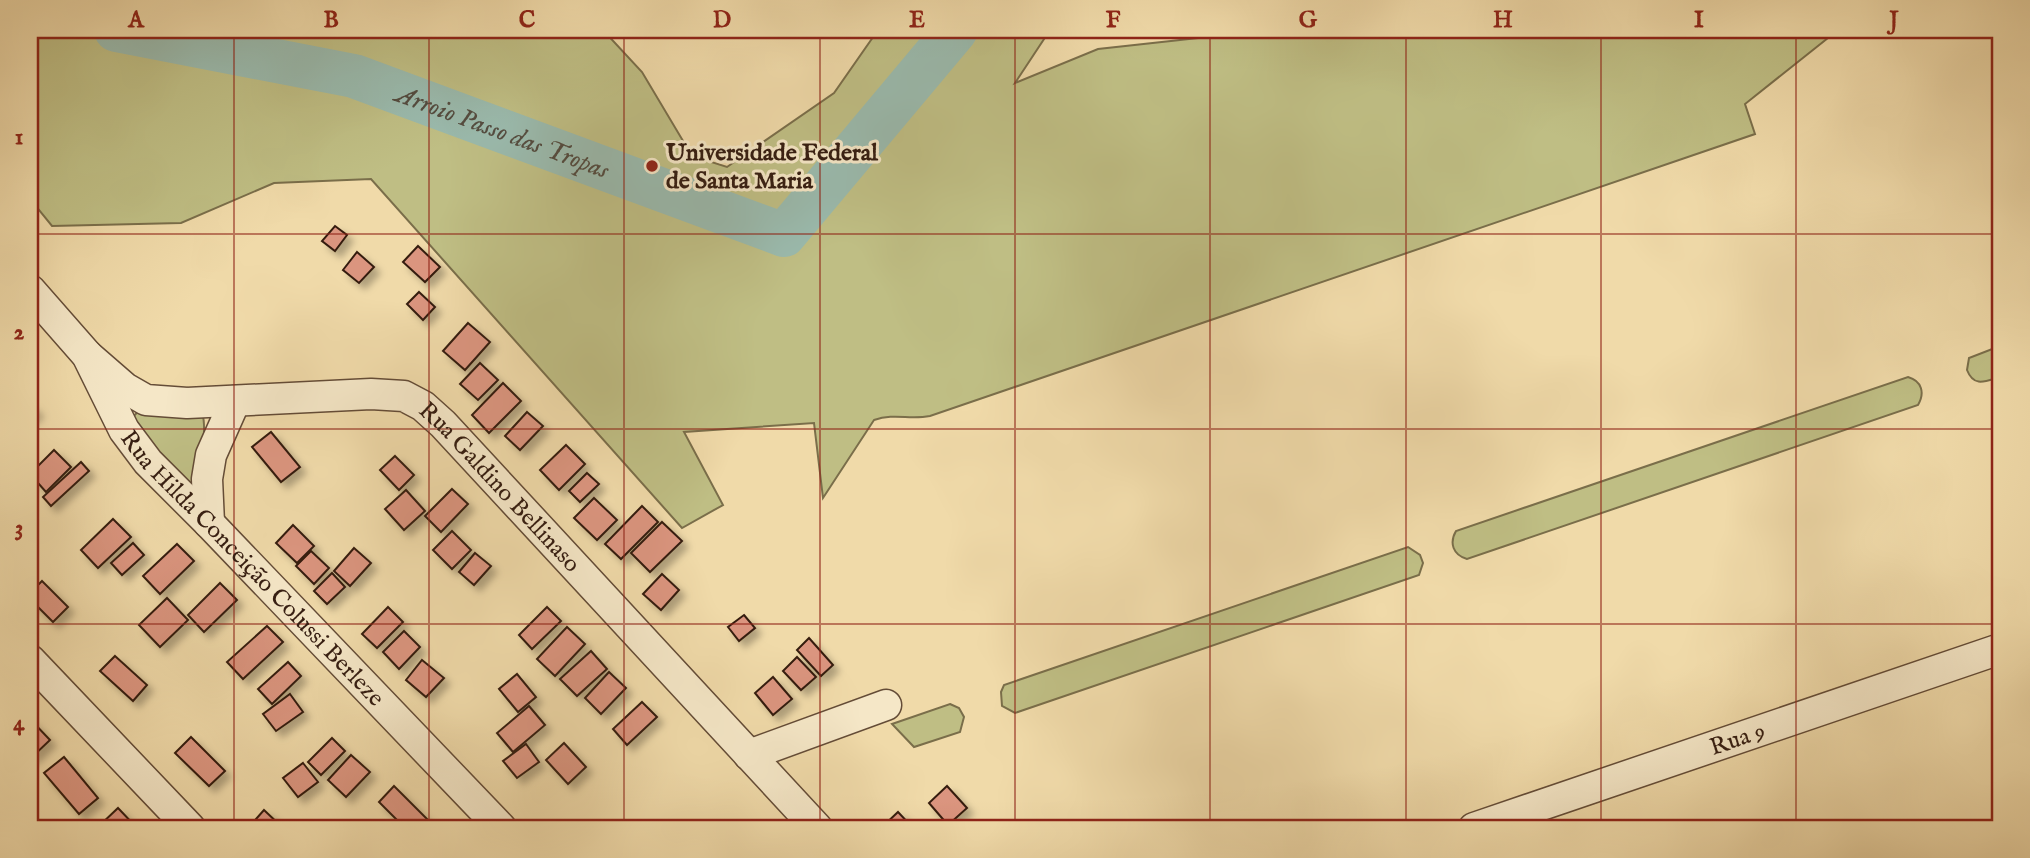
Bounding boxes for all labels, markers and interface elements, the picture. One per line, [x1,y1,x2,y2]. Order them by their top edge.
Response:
text: A [127,6,145,35]
text: B [323,6,339,35]
text: C [519,6,536,35]
text: D [713,6,731,35]
text: E [909,6,925,35]
text: F [1106,6,1121,35]
text: G [1299,6,1318,35]
text: H [1493,6,1513,35]
text: I [1694,6,1704,35]
text: J [1886,6,1899,35]
water label: Arroio Passo das Tropas [388,77,614,187]
text: 1 [15,123,23,152]
place label: Universidade Federal de Santa Maria [665,138,878,197]
marker: Universidade Federal de Santa Maria [644,158,660,174]
text: 2 [14,318,25,347]
street label: Rua Galdino Bellinaso [412,396,587,580]
street label: Rua Hilda Conceição Colussi Berleze [113,425,390,714]
text: 3 [15,514,23,543]
text: 4 [13,709,25,738]
street label: Rua 9 [1706,716,1769,764]

